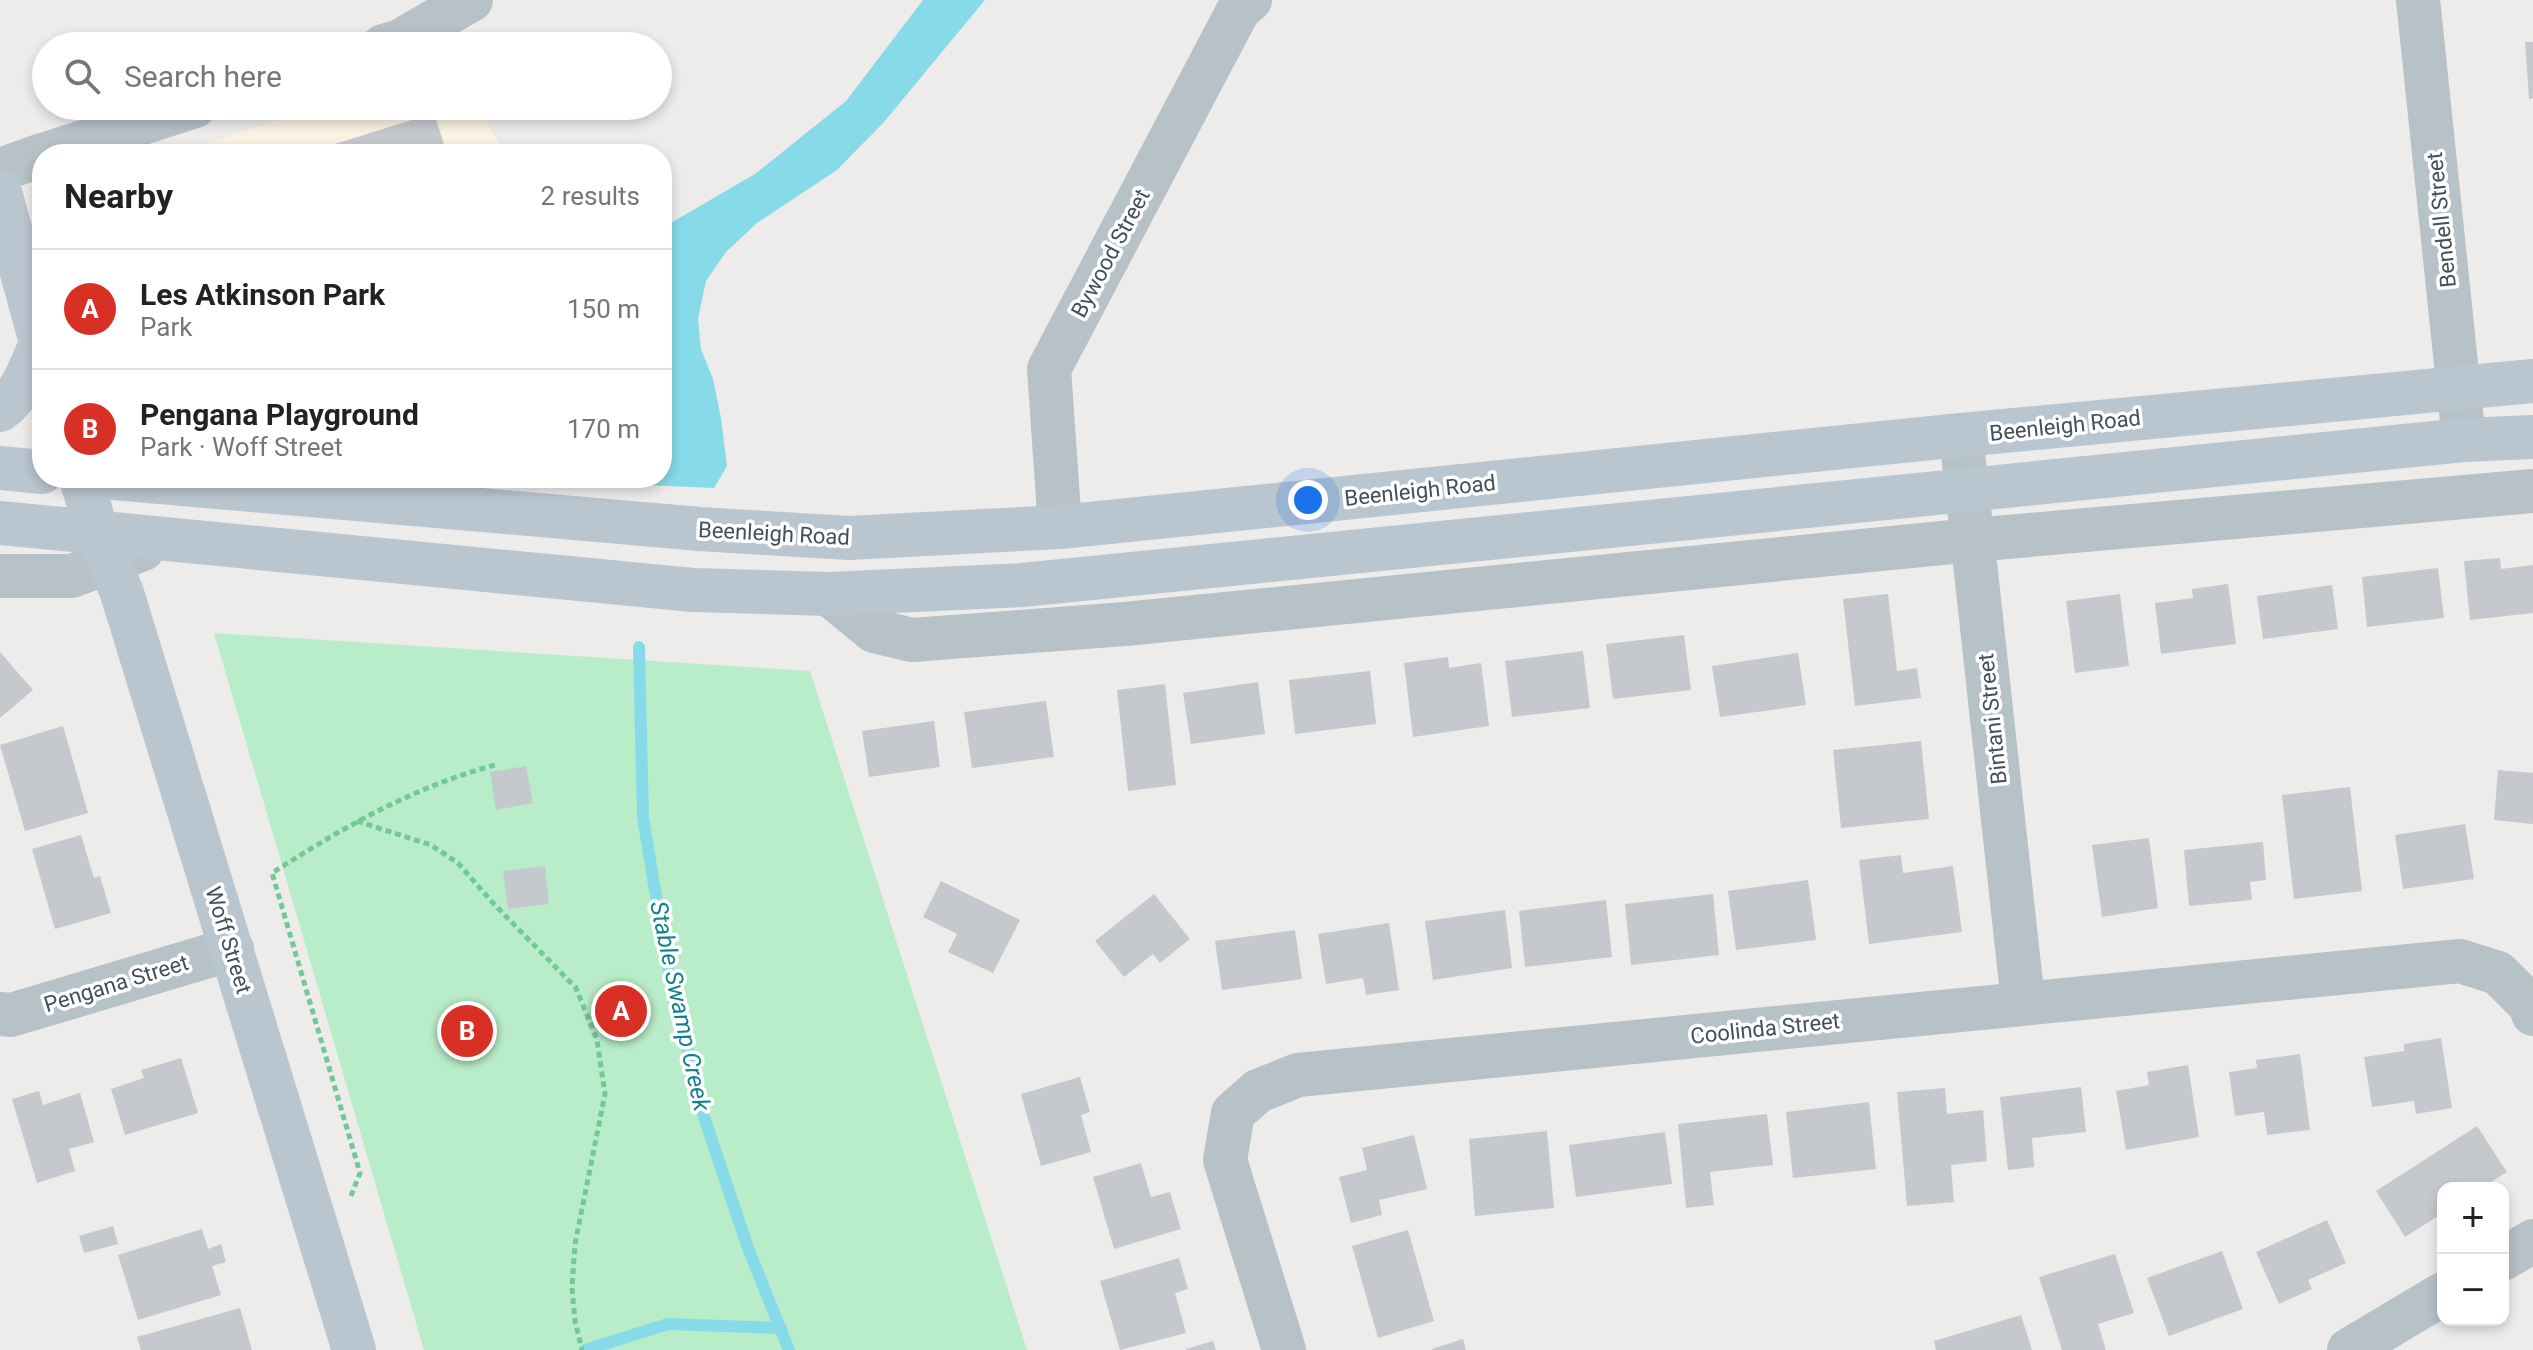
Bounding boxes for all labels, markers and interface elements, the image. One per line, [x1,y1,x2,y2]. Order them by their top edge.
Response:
search box [32,32,672,120]
icon: search [60,54,104,98]
text: Search here [124,59,282,94]
street label: Bendell Street [2422,151,2461,289]
text: Nearby [64,176,173,216]
text: 2 results [541,181,640,211]
street label: Bywood Street [1066,185,1155,322]
text: Les Atkinson Park [140,277,385,312]
text: A [81,294,99,324]
text: 150 m [567,294,640,324]
text: Park [140,312,192,342]
text: Pengana Playground [140,397,419,432]
street label: Beenleigh Road [1988,405,2142,446]
text: B [82,414,98,444]
text: 170 m [567,414,640,444]
text: Park · Woff Street [140,432,343,462]
street label: Beenleigh Road [1343,470,1497,511]
your location [1288,480,1328,520]
street label: Beenleigh Road [697,517,851,550]
street label: Bintani Street [1973,652,2012,786]
street label: Woff Street [200,884,257,997]
water label: Stable Swamp Creek [644,899,716,1115]
street label: Pengana Street [41,950,191,1017]
pin: A [595,981,647,1041]
pin: B [441,1001,493,1061]
street label: Coolinda Street [1689,1008,1841,1049]
map controls [2437,1182,2509,1326]
button: + [2437,1182,2509,1254]
button: − [2437,1254,2509,1326]

